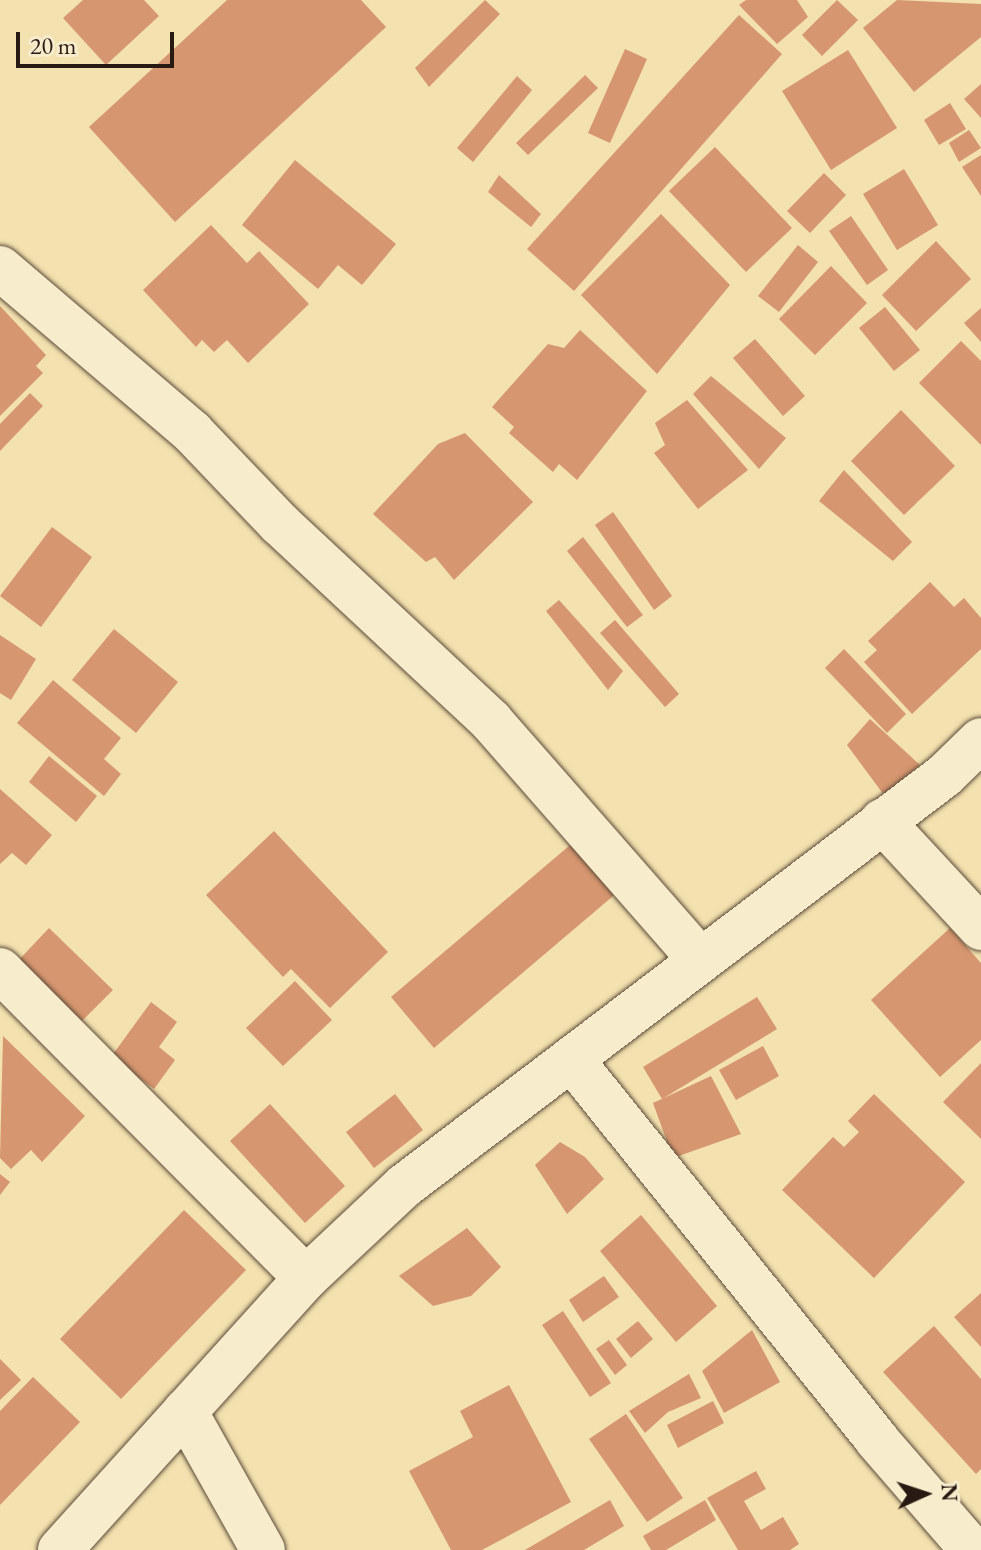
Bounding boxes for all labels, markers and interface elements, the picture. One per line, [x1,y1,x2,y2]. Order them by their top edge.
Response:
scale bar [20,16,178,66]
text: 20 m [30,30,77,61]
north arrow [885,1454,965,1534]
text: N [935,1483,964,1502]

